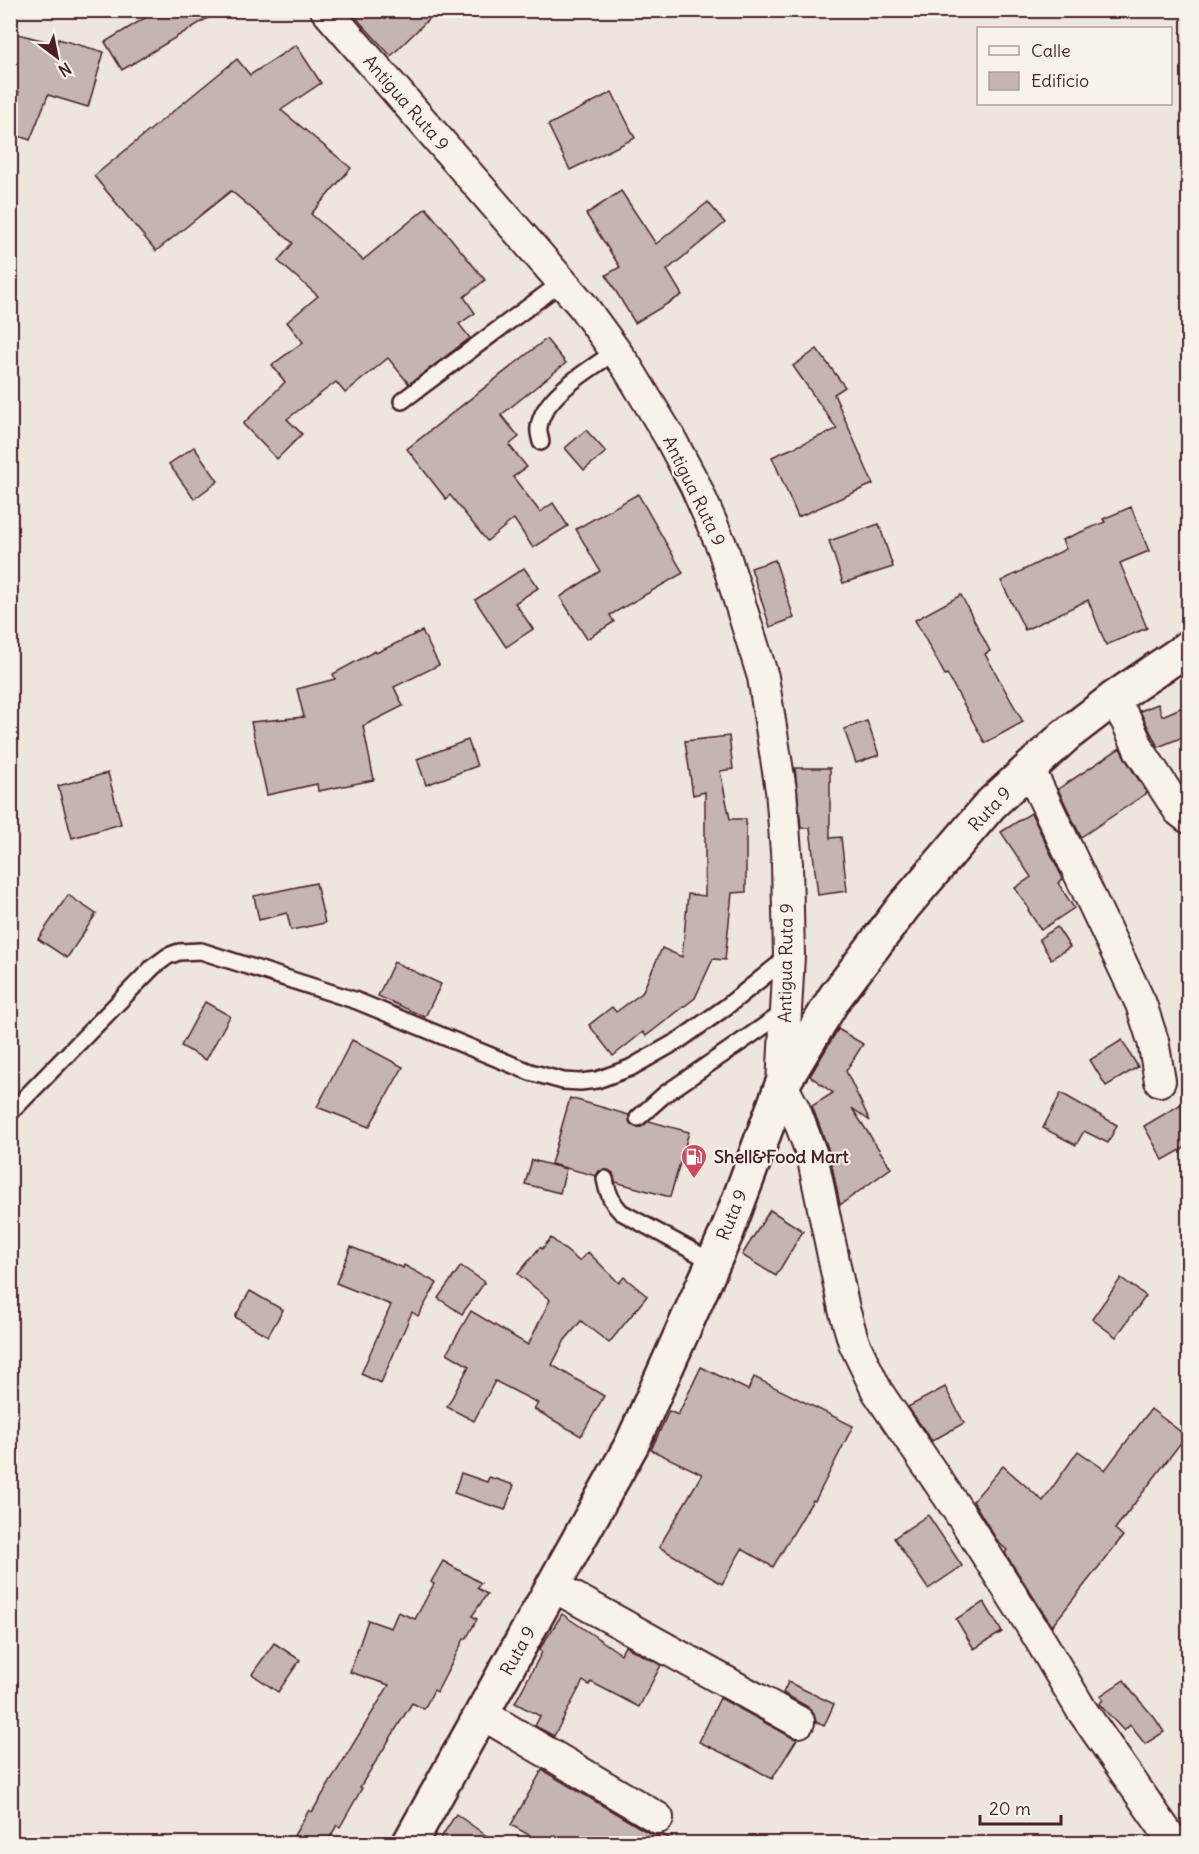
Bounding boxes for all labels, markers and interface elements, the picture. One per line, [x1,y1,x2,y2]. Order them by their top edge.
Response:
north arrow [27,27,87,87]
legend [977,27,1172,105]
text: Calle [1031,39,1071,62]
street label: Antigua Ruta 9 [358,50,454,155]
text: N [55,58,75,81]
text: Edificio [1031,69,1089,92]
street label: Antigua Ruta 9 [658,432,731,550]
street label: Ruta 9 [963,781,1016,836]
street label: Antigua Ruta 9 [773,903,798,1023]
fuel station icon: Shell&Food Mart [679,1142,709,1180]
place label: Shell&Food Mart [714,1145,850,1168]
street label: Ruta 9 [711,1186,752,1244]
street label: Ruta 9 [495,1622,540,1679]
scale bar [980,1788,1061,1826]
text: 20 m [989,1797,1031,1820]

